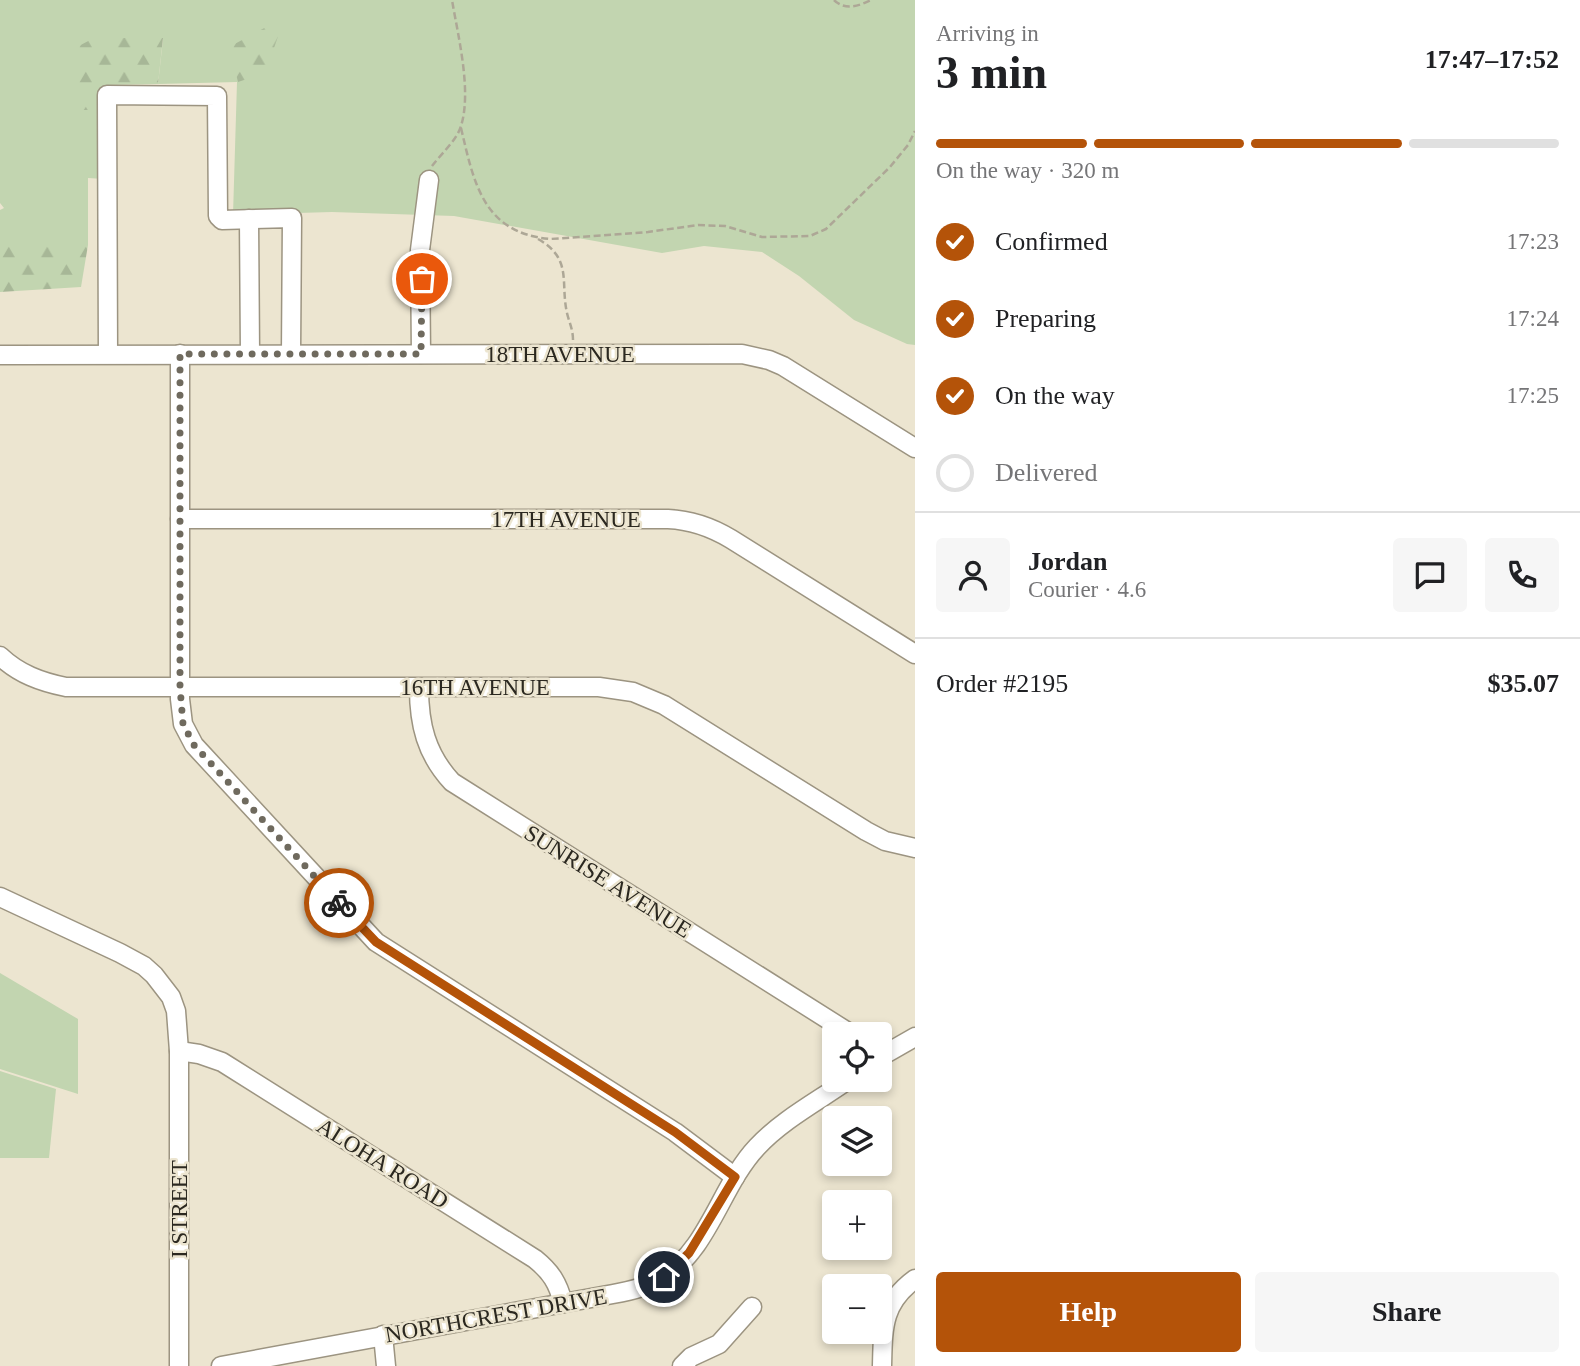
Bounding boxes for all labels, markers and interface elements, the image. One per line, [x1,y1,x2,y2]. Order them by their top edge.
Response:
text: Arriving in [936,21,1039,46]
text: 17:47–17:52 [1425,45,1559,74]
text: 3 min [936,47,1047,98]
text: On the way · 320 m [936,158,1119,183]
icon: check [936,223,974,261]
text: Confirmed [995,227,1108,256]
text: 17:23 [1507,229,1559,254]
pin [392,249,452,309]
icon: bag [403,260,441,298]
icon: check [936,300,974,338]
text: Preparing [995,304,1096,333]
text: 17:24 [1507,306,1559,331]
street label: 18TH AVENUE [485,342,635,367]
icon: check [936,377,974,415]
text: On the way [995,381,1115,410]
text: 17:25 [1507,383,1559,408]
text: Delivered [995,458,1098,487]
street label: 17TH AVENUE [491,507,641,532]
button: person [936,538,1010,612]
button: chat [1393,538,1467,612]
button: phone [1485,538,1559,612]
text: Jordan [1028,547,1107,576]
text: Courier · 4.6 [1028,577,1146,602]
text: Order #2195 [936,669,1068,698]
text: $35.07 [1488,669,1559,698]
street label: 16TH AVENUE [400,675,550,700]
street label: SUNRISE AVENUE [520,820,696,943]
courier [304,868,374,938]
icon: bike [320,884,358,922]
map controls [822,1022,892,1344]
button: locate [822,1022,892,1092]
button: layers [822,1106,892,1176]
street label: ALOHA ROAD [312,1113,453,1214]
street label: I STREET [167,1160,192,1258]
button: + [822,1190,892,1260]
pin [634,1247,694,1307]
icon: home [645,1258,683,1296]
button: Help [936,1272,1241,1352]
button: Share [1255,1272,1559,1352]
button: − [822,1274,892,1344]
street label: NORTHCREST DRIVE [383,1284,609,1347]

